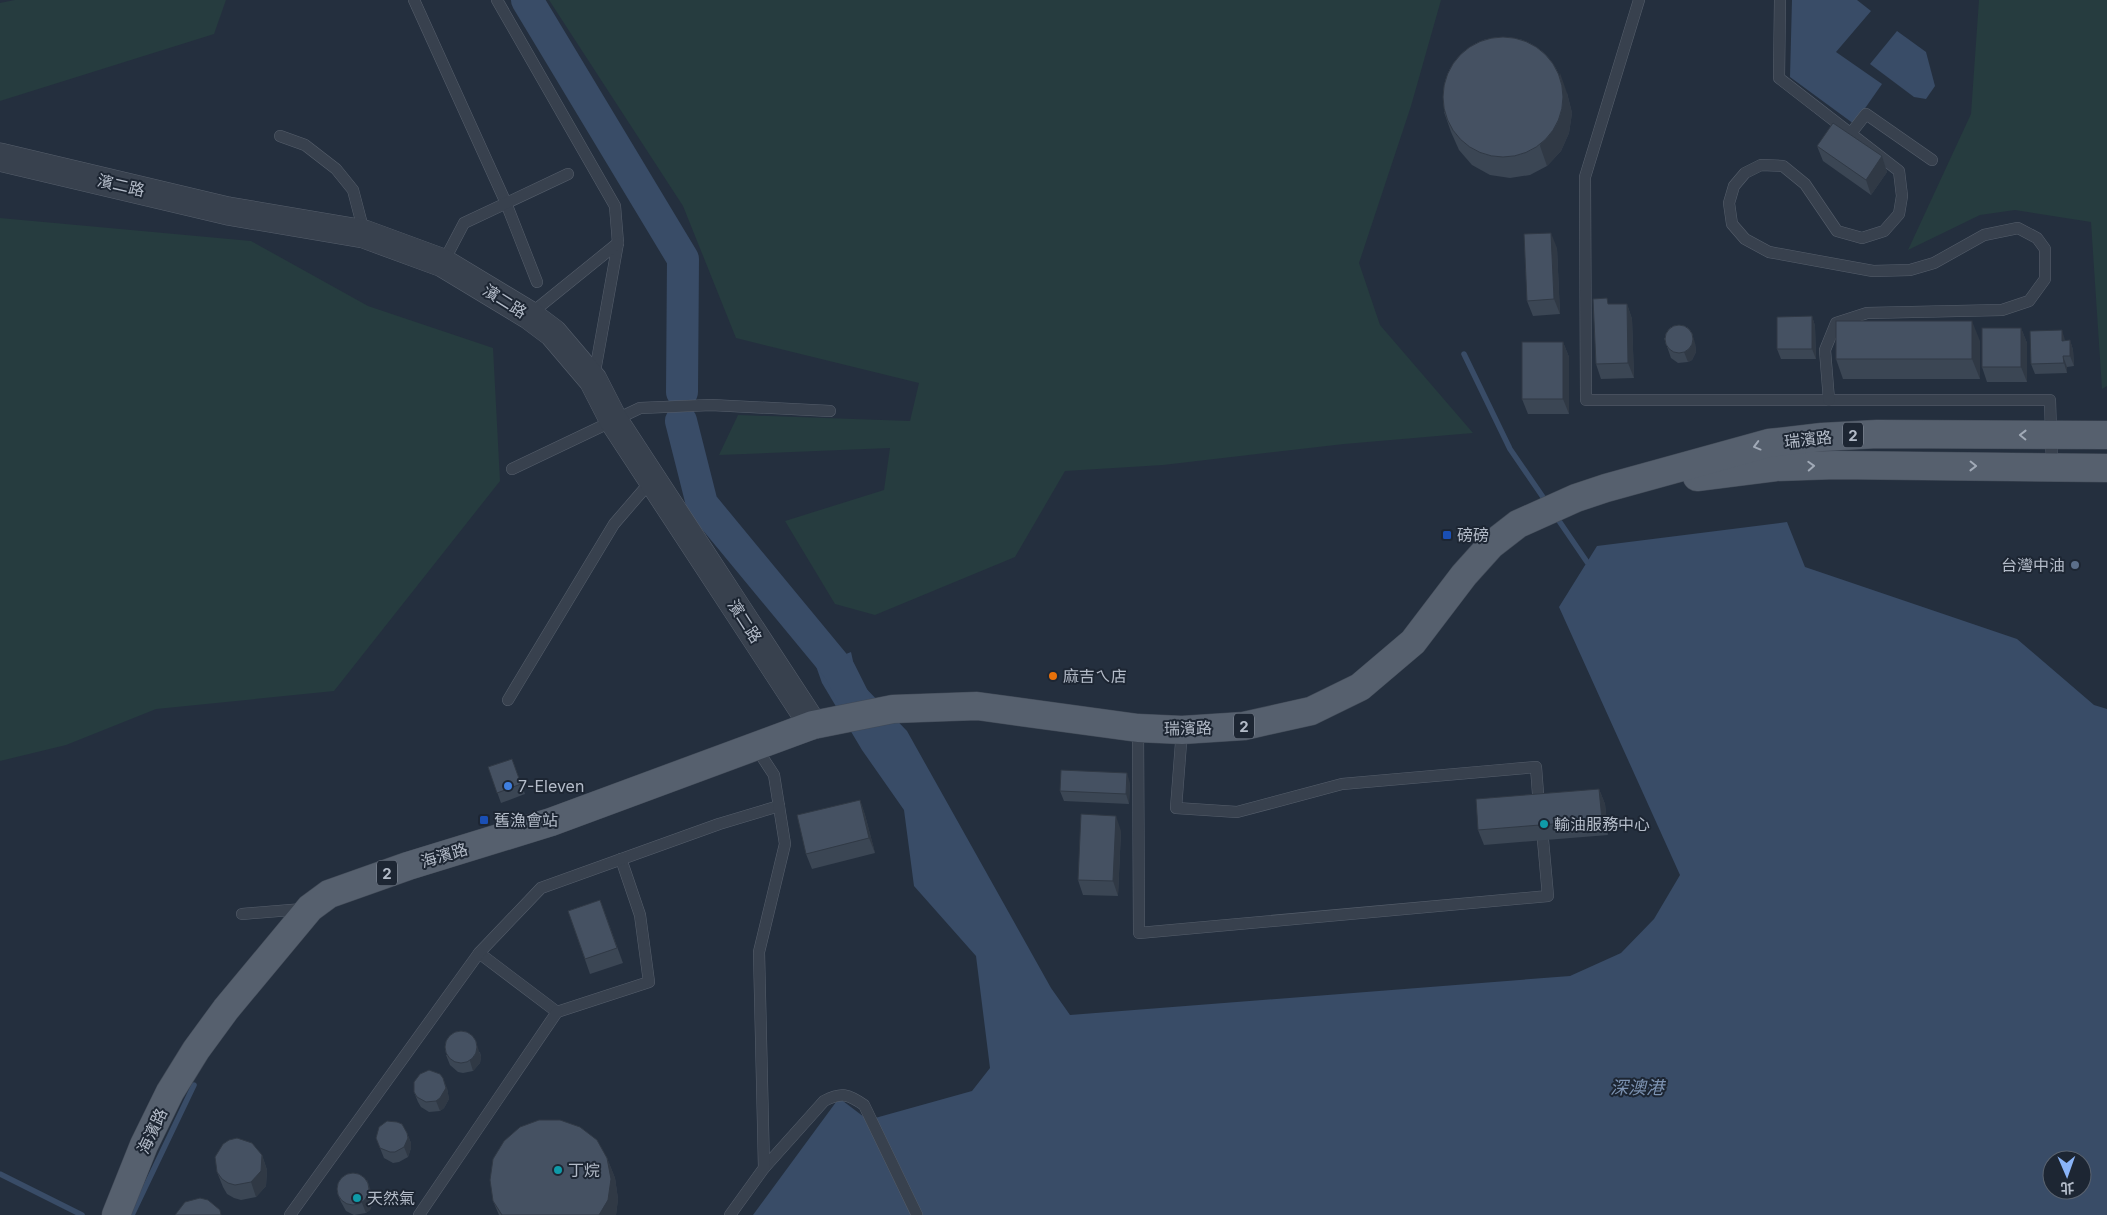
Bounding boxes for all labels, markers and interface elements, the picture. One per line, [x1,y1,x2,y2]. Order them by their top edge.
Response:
street label: 濱二路 [95,170,147,200]
street label: 濱二路 [479,280,531,322]
road number: 2 [1843,422,1863,448]
street label: 瑞濱路 [1783,427,1833,451]
one-way arrow [2019,430,2027,440]
one-way arrow [1753,441,1761,451]
one-way arrow [1807,460,1815,471]
one-way arrow [1970,461,1978,471]
place label: 磅磅 [1457,525,1489,545]
marker: 磅磅 [1441,529,1453,541]
place label: 台灣中油 [2001,555,2065,575]
marker: 台灣中油 [2069,559,2081,571]
street label: 濱二路 [724,595,766,647]
place label: 麻吉ㄟ店 [1063,666,1127,686]
marker: 麻吉ㄟ店 [1047,670,1059,682]
road number: 2 [1234,714,1254,738]
street label: 瑞濱路 [1164,718,1212,738]
place label: 7-Eleven [518,776,584,796]
marker: 7-Eleven [502,780,514,792]
place label: 舊漁會站 [494,810,558,830]
marker: 舊漁會站 [478,814,490,826]
place label: 輸油服務中心 [1554,814,1650,834]
marker: 輸油服務中心 [1538,818,1550,830]
street label: 海濱路 [418,838,470,872]
road number: 2 [377,860,397,886]
water label: 深澳港 [1610,1077,1667,1098]
street label: 海濱路 [133,1105,171,1157]
north arrow [2042,1150,2092,1200]
place label: 丁烷 [568,1160,600,1180]
marker: 丁烷 [552,1164,564,1176]
text: 北 [2060,1180,2075,1197]
place label: 天然氣 [367,1188,415,1208]
marker: 天然氣 [351,1192,363,1204]

